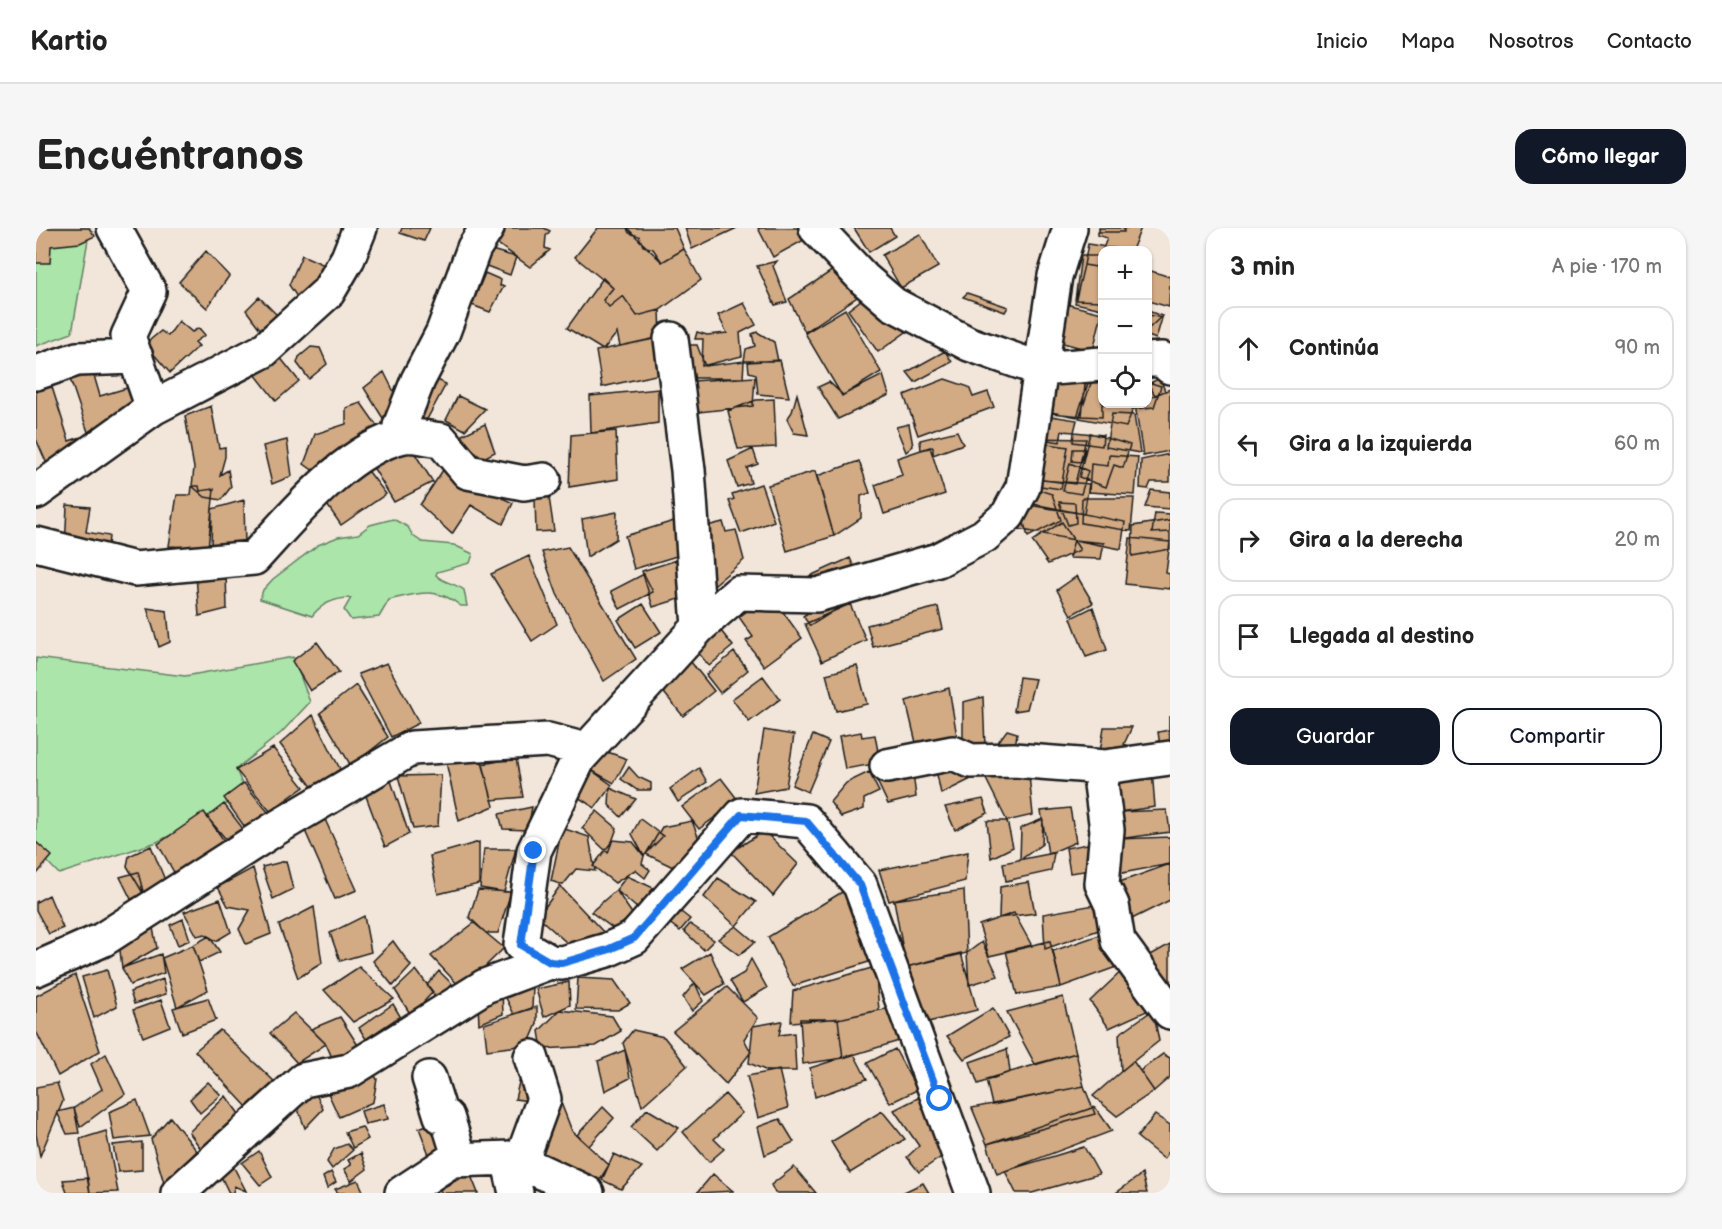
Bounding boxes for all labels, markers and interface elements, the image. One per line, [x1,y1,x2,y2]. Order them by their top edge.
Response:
text: Kartio [30,25,108,58]
text: Inicio [1317,29,1368,54]
text: Mapa [1401,29,1455,54]
text: Nosotros [1488,29,1574,54]
text: Contacto [1607,29,1692,54]
button: Cómo llegar [1515,129,1686,184]
text: Encuéntranos [36,131,304,182]
map controls [1098,246,1152,408]
button: + [1098,246,1152,300]
text: 3 min [1230,252,1295,283]
text: A pie · 170 m [1552,255,1662,279]
button: − [1098,300,1152,354]
icon: ahead [1232,332,1265,365]
text: Continúa [1289,335,1379,362]
text: 90 m [1615,336,1660,360]
button: locate [1098,354,1152,408]
icon: left [1232,428,1265,461]
text: Gira a la izquierda [1289,431,1473,458]
text: 60 m [1614,432,1660,456]
icon: right [1232,524,1265,557]
text: Gira a la derecha [1289,527,1463,554]
text: 20 m [1615,528,1660,552]
icon: arrive [1232,620,1265,653]
text: Llegada al destino [1289,623,1474,650]
button: Guardar [1230,708,1440,765]
button: Compartir [1452,708,1662,765]
route end [520,837,546,863]
route start [926,1085,952,1111]

